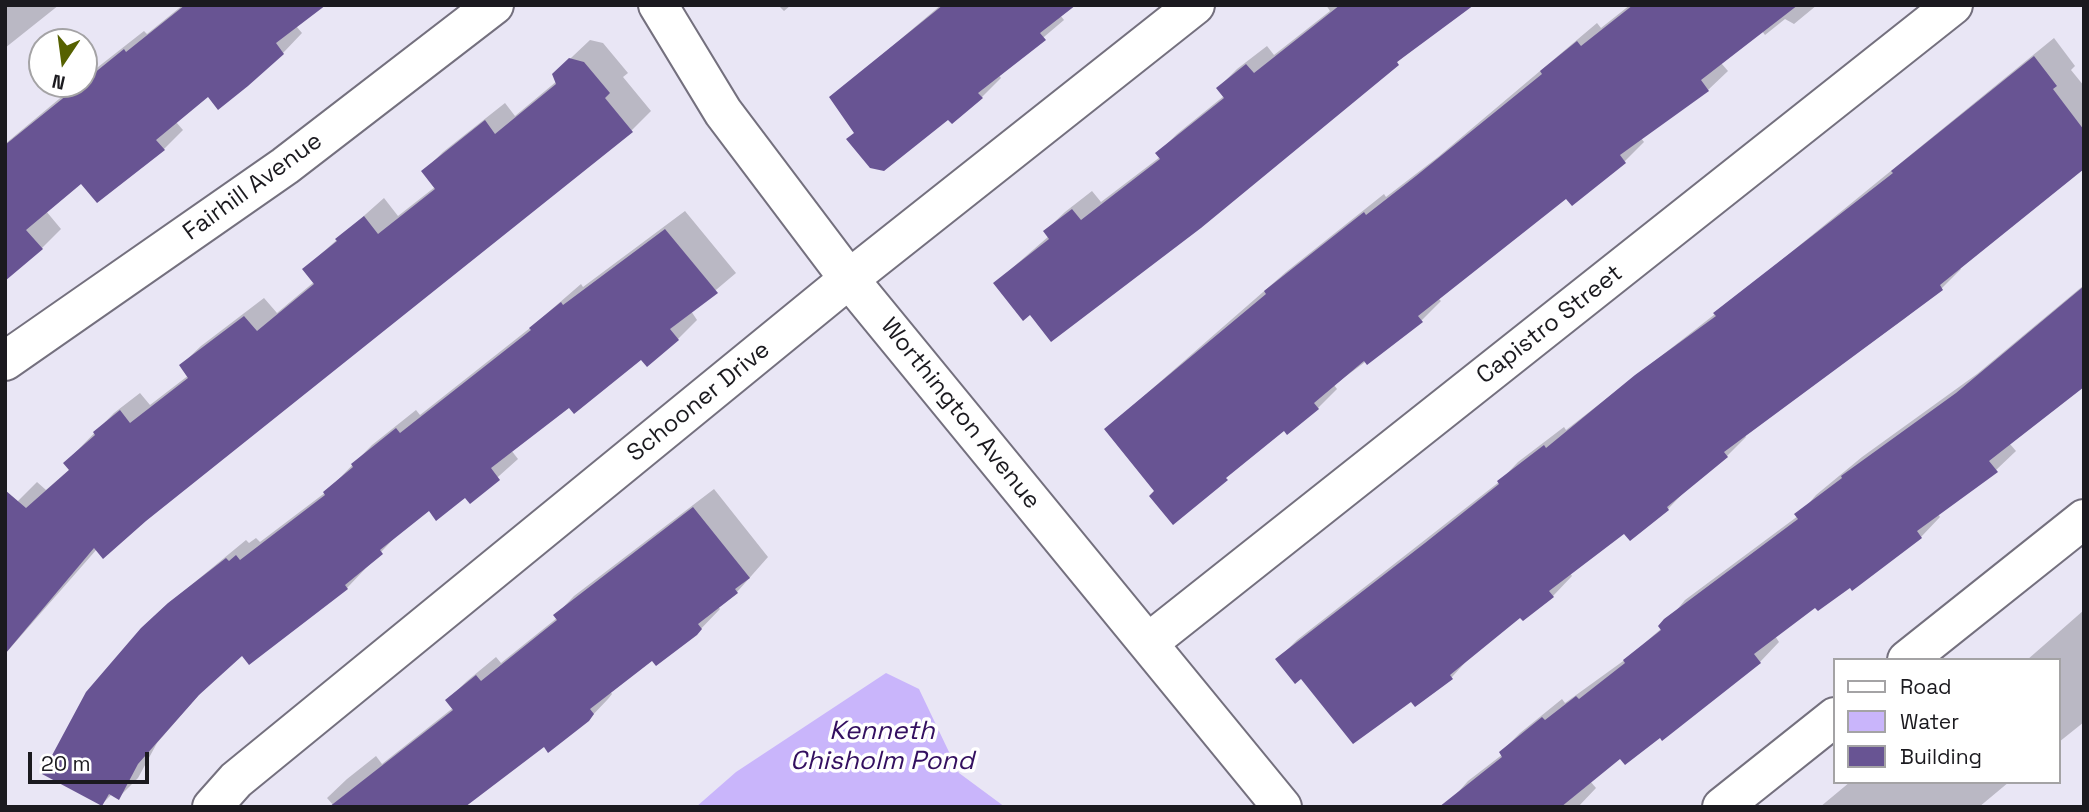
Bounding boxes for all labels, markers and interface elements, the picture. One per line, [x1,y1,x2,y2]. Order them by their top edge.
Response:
north arrow [28,28,98,98]
text: N [50,68,68,96]
street label: Fairhill Avenue [178,127,328,247]
street label: Capistro Street [1471,259,1629,391]
street label: Worthington Avenue [874,313,1046,515]
street label: Schooner Drive [622,336,776,468]
legend [1834,658,2061,784]
text: Road [1900,673,1952,700]
text: Water [1900,708,1959,735]
water label: Kenneth Chisholm Pond [790,716,974,778]
scale bar [32,738,152,782]
text: Building [1900,743,1982,770]
text: 20 m [41,750,91,777]

